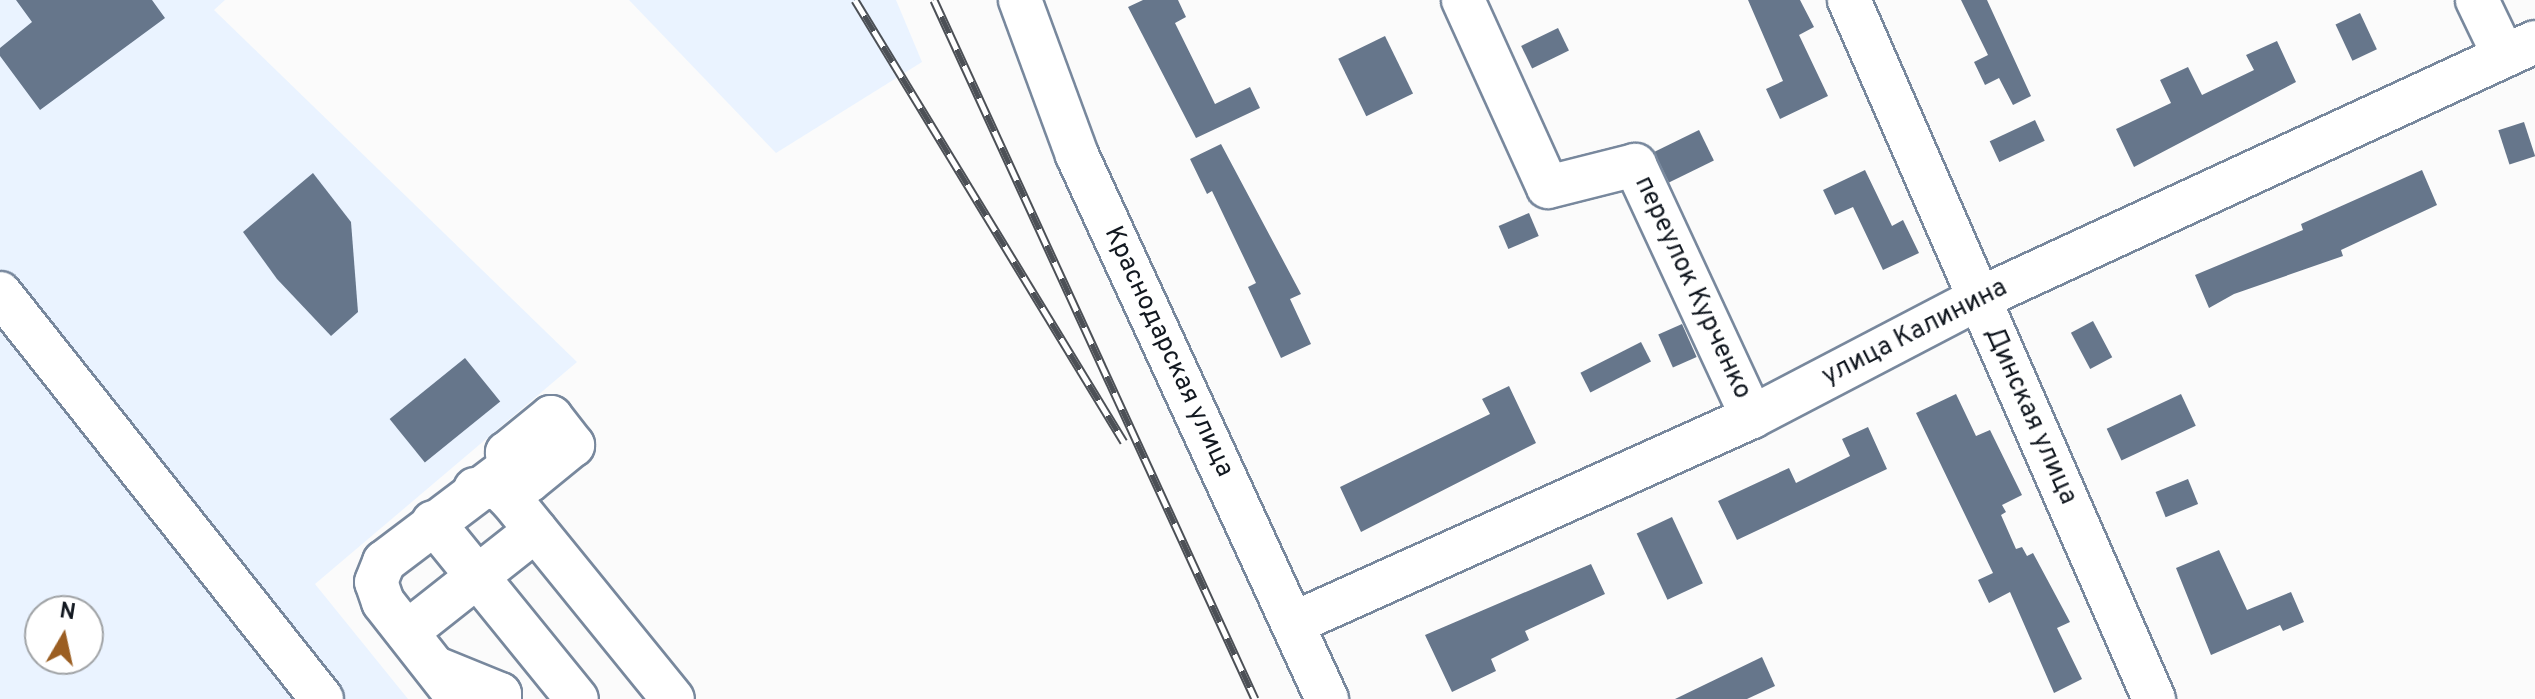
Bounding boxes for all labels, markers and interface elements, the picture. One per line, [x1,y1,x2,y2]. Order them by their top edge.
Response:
street label: переулок Курченко [1627,172,1757,404]
street label: Краснодарская улица [1096,222,1240,482]
street label: улица Калинина [1817,273,2013,393]
street label: Динская улица [1977,323,2083,509]
north arrow [24,595,104,675]
text: N [58,598,77,627]

